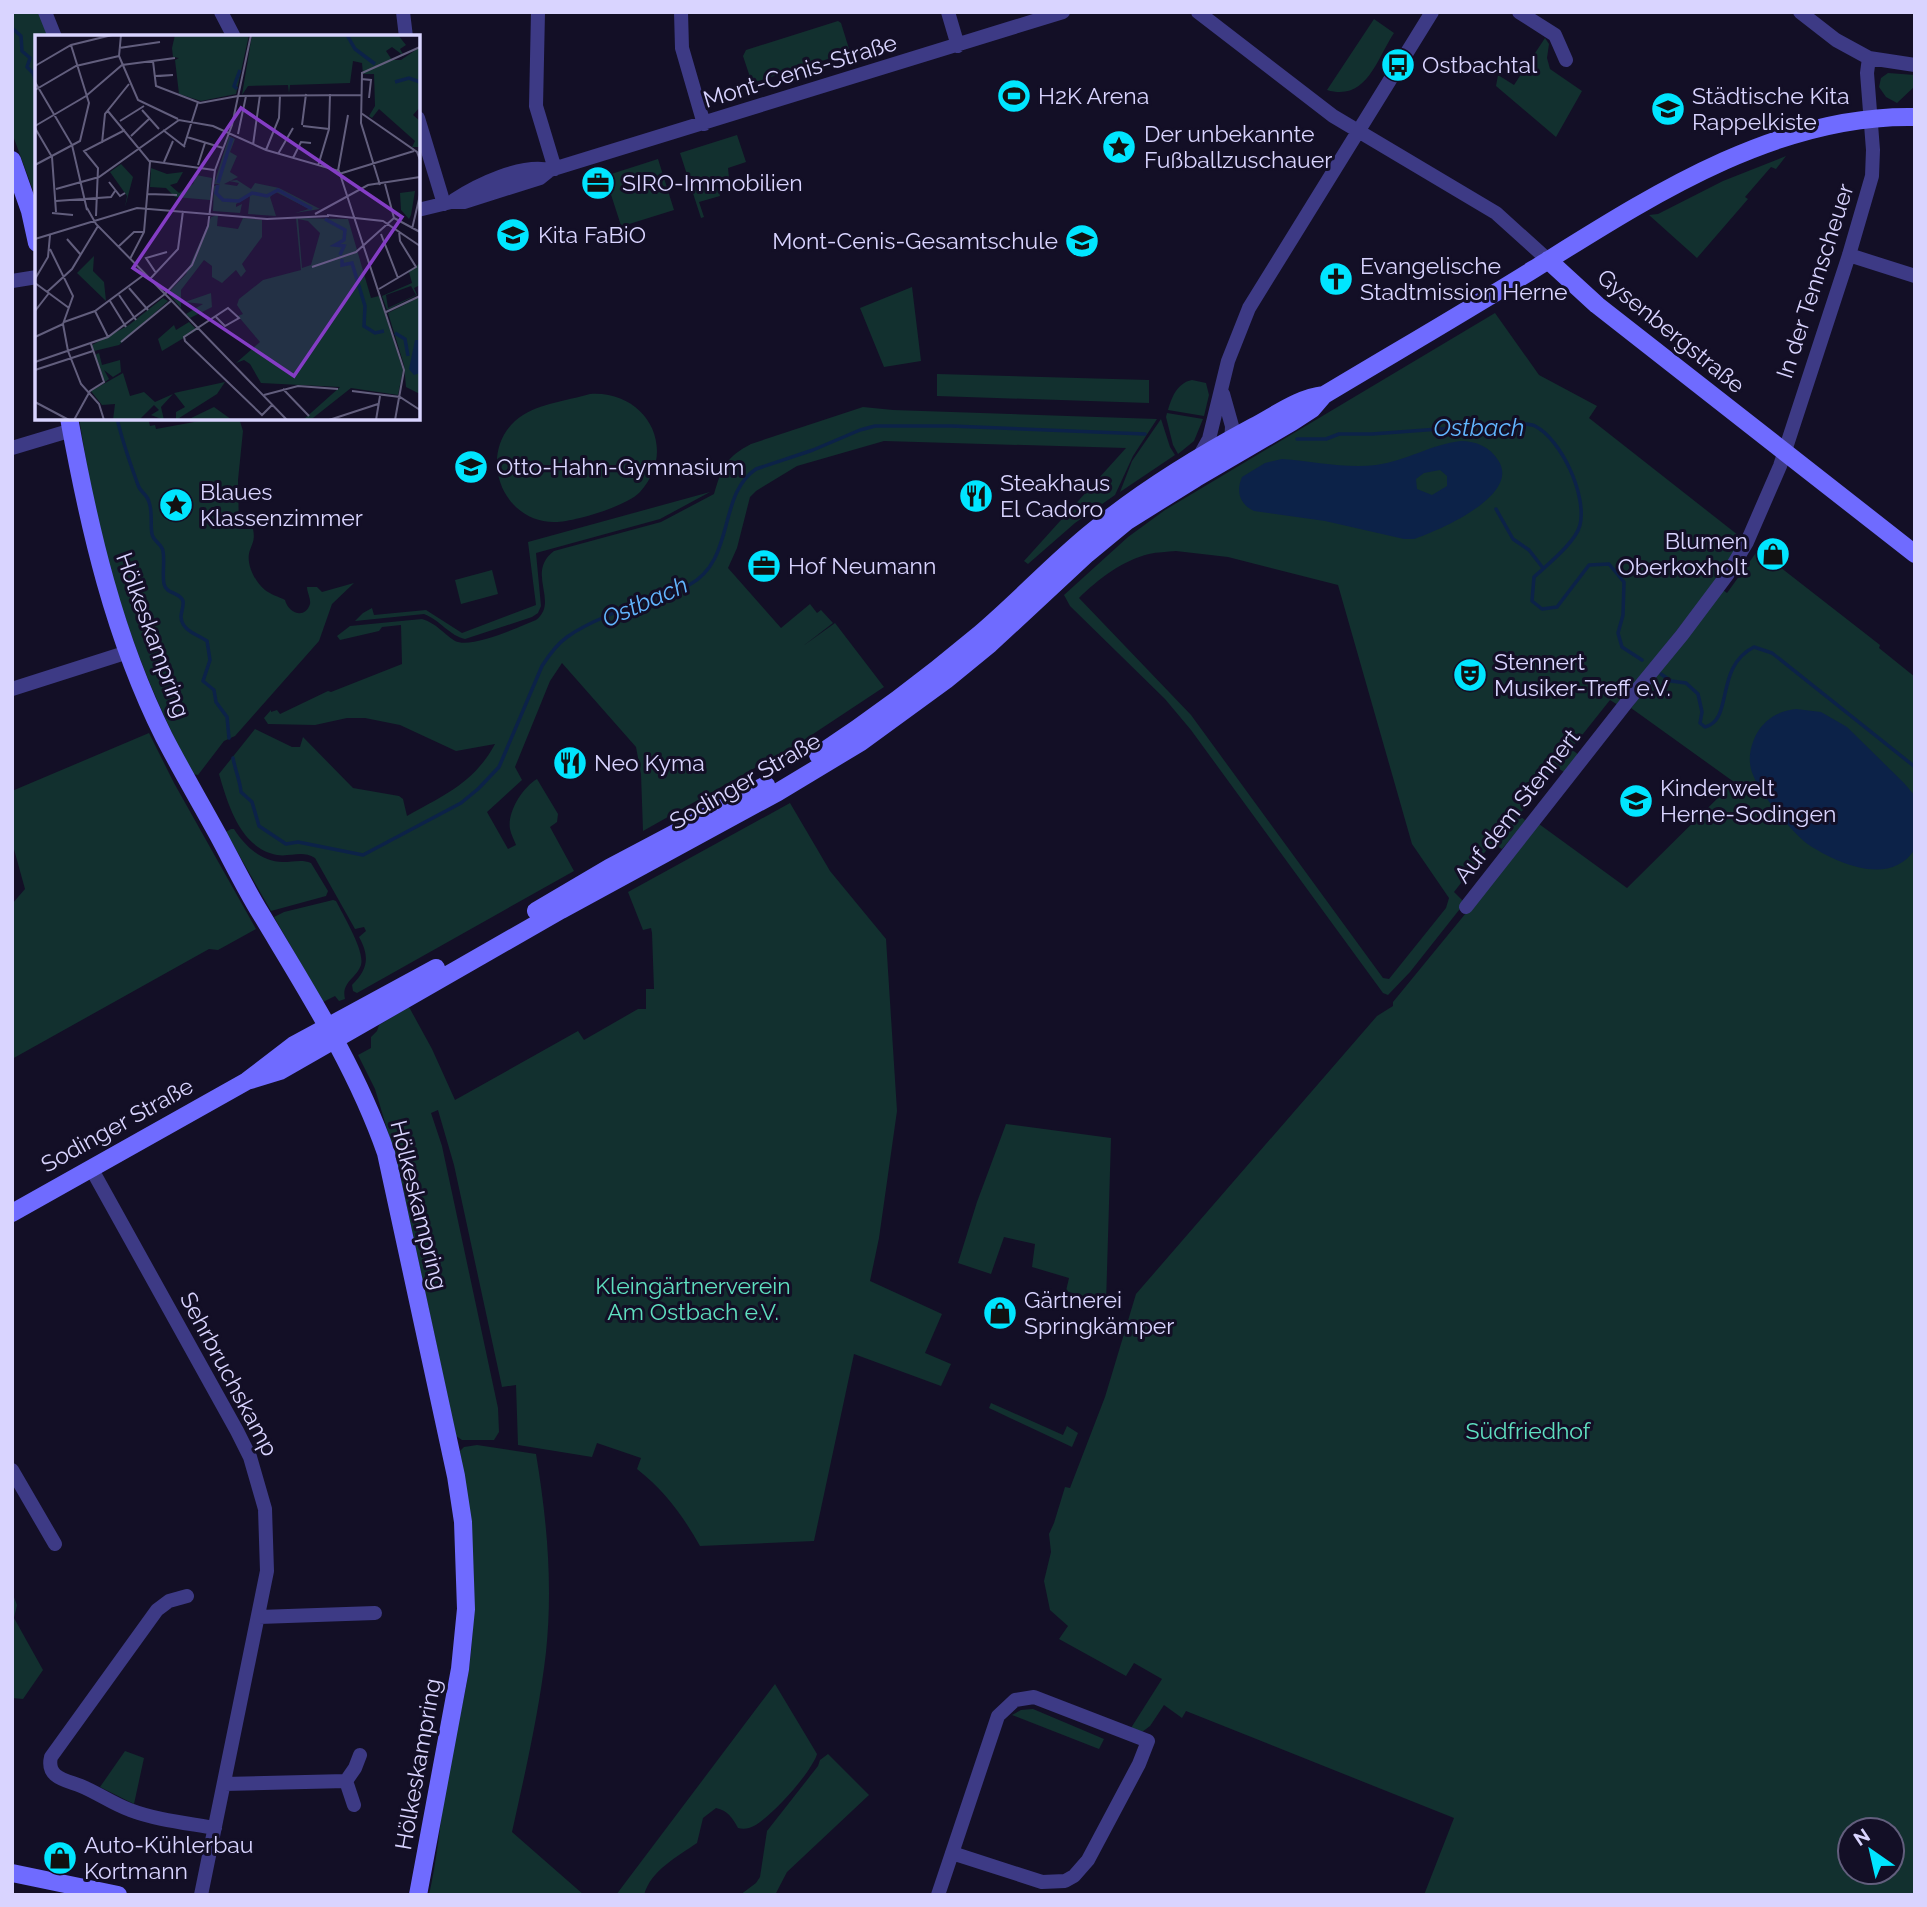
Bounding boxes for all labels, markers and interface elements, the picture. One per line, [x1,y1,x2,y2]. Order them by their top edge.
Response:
street label: Mont-Cenis-Straße [700,28,900,113]
inset map [35,35,420,420]
bus stop icon: Ostbachtal [1379,46,1417,84]
place label: Ostbachtal [1422,51,1538,78]
sports icon: H2K Arena [995,77,1033,115]
place label: H2K Arena [1038,82,1149,109]
place label: Städtische Kita Rappelkiste [1692,82,1850,135]
school or university icon: Städtische Kita Rappelkiste [1649,90,1687,128]
place label: Der unbekannte Fußballzuschauer [1144,120,1332,173]
place icon: Der unbekannte Fußballzuschauer [1100,128,1138,166]
office icon: SIRO-Immobilien [579,164,617,202]
place label: SIRO-Immobilien [622,169,803,196]
street label: In der Tennscheuer [1770,180,1859,382]
school or university icon: Kita FaBiO [494,216,532,254]
place label: Kita FaBiO [538,221,646,248]
school or university icon: Mont-Cenis-Gesamtschule [1063,222,1101,260]
place label: Mont-Cenis-Gesamtschule [772,227,1058,254]
place label: Evangelische Stadtmission Herne [1360,252,1568,305]
church icon: Evangelische Stadtmission Herne [1317,260,1355,298]
street label: Gysenbergstraße [1592,263,1750,398]
water label: Ostbach [1434,413,1524,442]
school or university icon: Otto-Hahn-Gymnasium [452,448,490,486]
place label: Otto-Hahn-Gymnasium [496,453,745,480]
place label: Steakhaus El Cadoro [1000,469,1110,522]
restaurant icon: Steakhaus El Cadoro [957,477,995,515]
place label: Blaues Klassenzimmer [200,478,363,531]
place icon: Blaues Klassenzimmer [157,486,195,524]
place label: Blumen Oberkoxholt [1618,527,1748,580]
shop icon: Blumen Oberkoxholt [1754,535,1792,573]
office icon: Hof Neumann [745,547,783,585]
street label: Hölkeskampring [111,549,196,721]
place label: Hof Neumann [788,552,936,579]
water label: Ostbach [597,570,692,633]
place label: Stennert Musiker-Treff e.V. [1494,648,1671,701]
theatre icon: Stennert Musiker-Treff e.V. [1451,656,1489,694]
street label: Auf dem Stennert [1448,723,1585,888]
street label: Sodinger Straße [665,726,825,835]
restaurant icon: Neo Kyma [551,744,589,782]
place label: Neo Kyma [594,749,705,776]
place label: Kinderwelt Herne-Sodingen [1660,774,1836,827]
school or university icon: Kinderwelt Herne-Sodingen [1617,782,1655,820]
street label: Sodinger Straße [36,1072,198,1178]
street label: Hölkeskampring [385,1117,454,1292]
park label: Kleingärtnerverein Am Ostbach e.V. [595,1272,791,1325]
place label: Gärtnerei Springkämper [1024,1286,1174,1339]
street label: Sehrbruchskamp [175,1287,284,1460]
shop icon: Gärtnerei Springkämper [981,1294,1019,1332]
park label: Südfriedhof [1466,1417,1592,1444]
street label: Hölkeskampring [389,1676,446,1852]
north arrow [1836,1816,1906,1886]
text: N [1849,1824,1874,1850]
place label: Auto-Kühlerbau Kortmann [84,1831,254,1884]
shop icon: Auto-Kühlerbau Kortmann [41,1839,79,1877]

